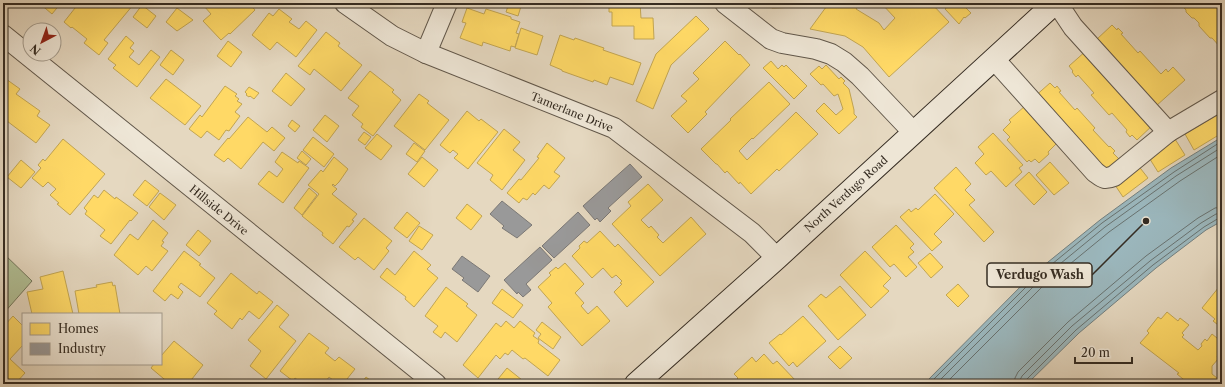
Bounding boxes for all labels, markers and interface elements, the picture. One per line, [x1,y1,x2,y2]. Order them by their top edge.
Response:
north arrow [22,22,62,62]
text: N [27,41,44,58]
street label: Tamerlane Drive [529,89,615,135]
street label: North Verdugo Road [801,153,891,235]
street label: Hillside Drive [187,182,251,238]
callout: Verdugo Wash [987,263,1092,287]
text: Verdugo Wash [995,267,1085,282]
legend [22,313,162,365]
text: Homes [58,321,98,336]
scale bar [1075,339,1132,365]
text: Industry [58,341,106,356]
text: 20 m [1081,345,1110,360]

